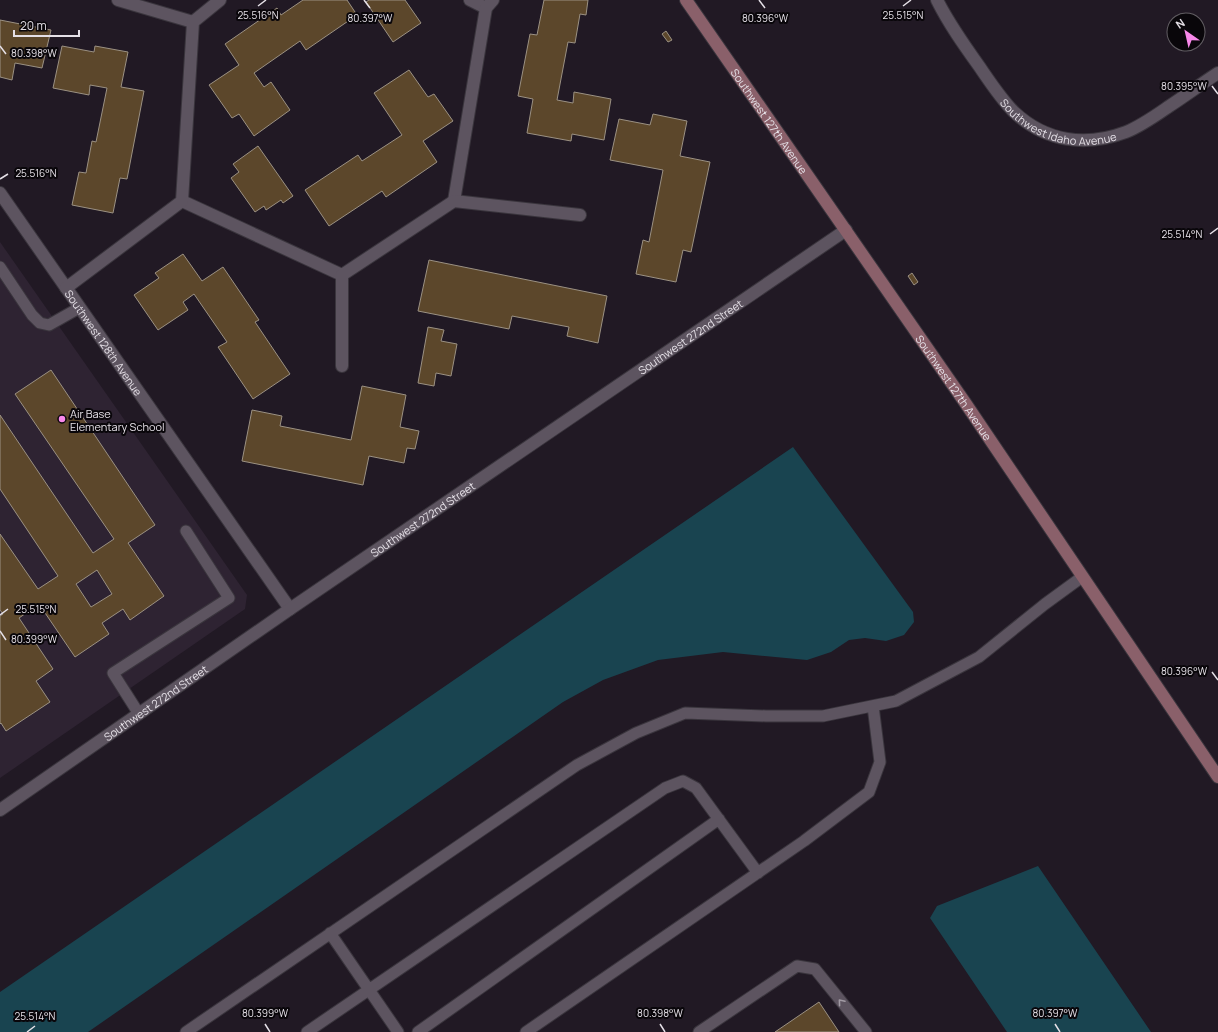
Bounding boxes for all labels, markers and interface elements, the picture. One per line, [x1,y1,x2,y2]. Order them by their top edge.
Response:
text: 25.516°N [237,8,279,22]
text: 25.515°N [883,8,924,22]
text: 80.397°W [348,11,393,25]
text: 80.396°W [742,11,789,25]
scale bar [14,12,79,38]
north arrow [1166,12,1206,52]
text: N [1173,15,1188,32]
text: 20 m [20,17,47,34]
text: 80.398°W [11,46,58,60]
street label: Southwest 127th Avenue [728,65,812,177]
text: 80.395°W [1161,79,1208,93]
street label: Southwest Idaho Avenue [997,95,1119,148]
text: 25.516°N [15,166,57,180]
text: 25.514°N [1162,227,1203,241]
street label: Southwest 128th Avenue [62,286,146,399]
street label: Southwest 272nd Street [635,295,745,377]
street label: Southwest 127th Avenue [913,332,996,443]
place label: Air Base Elementary School [70,406,165,434]
marker: Air Base Elementary School [57,414,67,424]
street label: Southwest 272nd Street [367,478,478,560]
text: 25.515°N [16,602,57,616]
text: 80.399°W [11,632,58,646]
street label: Southwest 272nd Street [100,661,210,744]
text: 80.396°W [1161,664,1208,678]
one-way arrow [838,1000,845,1007]
text: 80.399°W [242,1006,289,1020]
text: 80.398°W [637,1006,684,1020]
text: 80.397°W [1033,1006,1078,1020]
text: 25.514°N [15,1009,56,1023]

